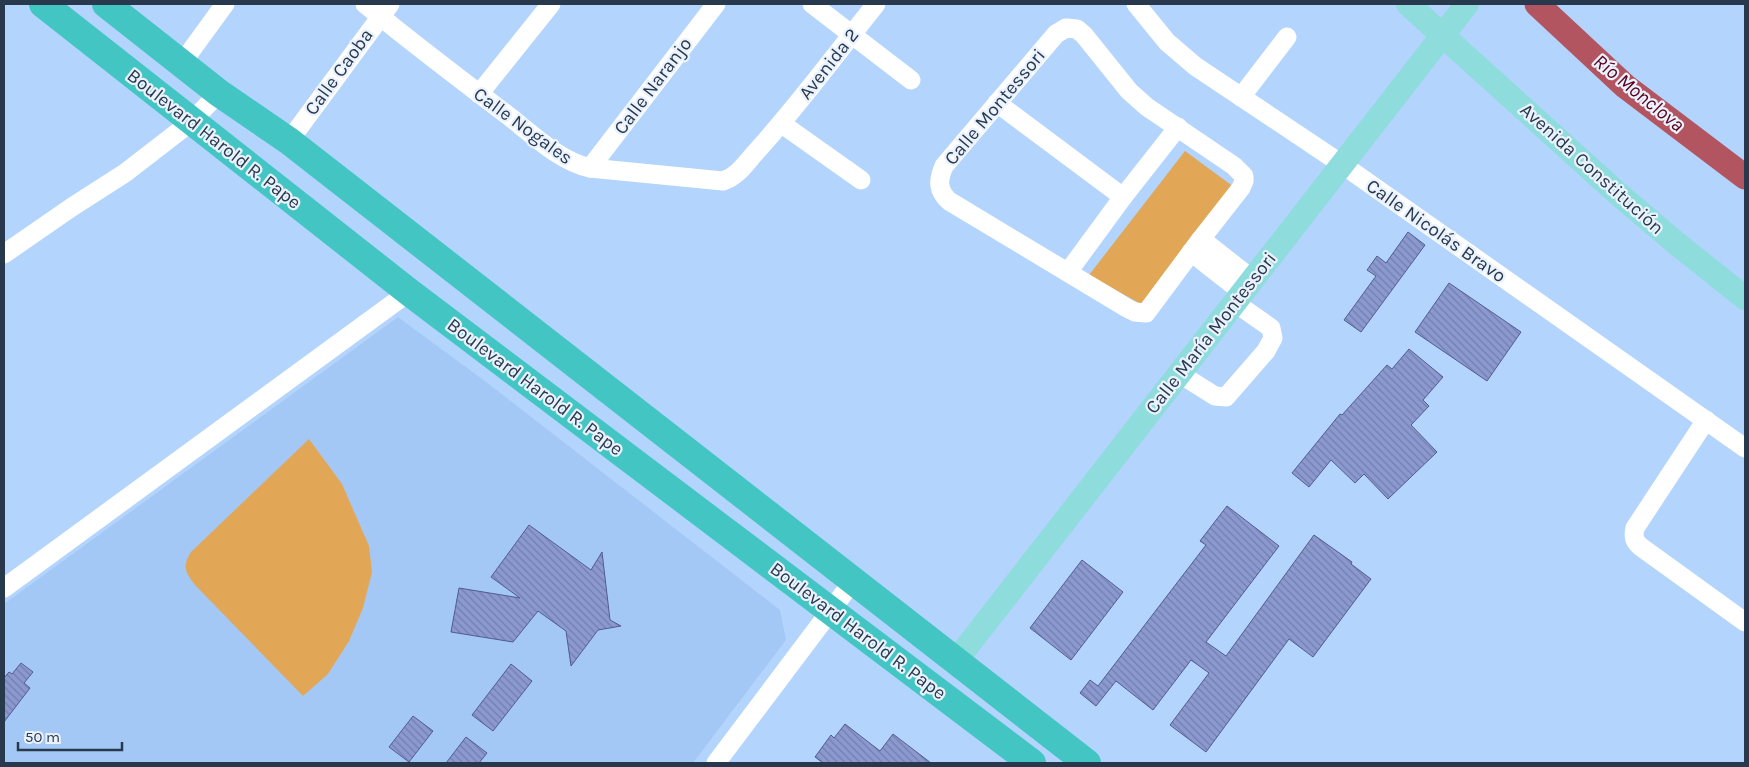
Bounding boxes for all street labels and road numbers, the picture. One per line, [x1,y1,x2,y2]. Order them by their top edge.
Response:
street label: Avenida 2 [794,24,864,104]
street label: Calle Caoba [300,25,378,119]
street label: Calle Naranjo [609,33,697,139]
street label: Calle Montessori [940,44,1050,170]
street label: Boulevard Harold R. Pape [123,64,305,214]
street label: Calle Nogales [469,83,577,169]
street label: Avenida Constitución [1516,99,1668,239]
street label: Calle Nicolás Bravo [1362,175,1510,287]
street label: Calle María Montessori [1141,248,1281,418]
street label: Boulevard Harold R. Pape [443,314,627,460]
street label: Boulevard Harold R. Pape [766,558,950,704]

